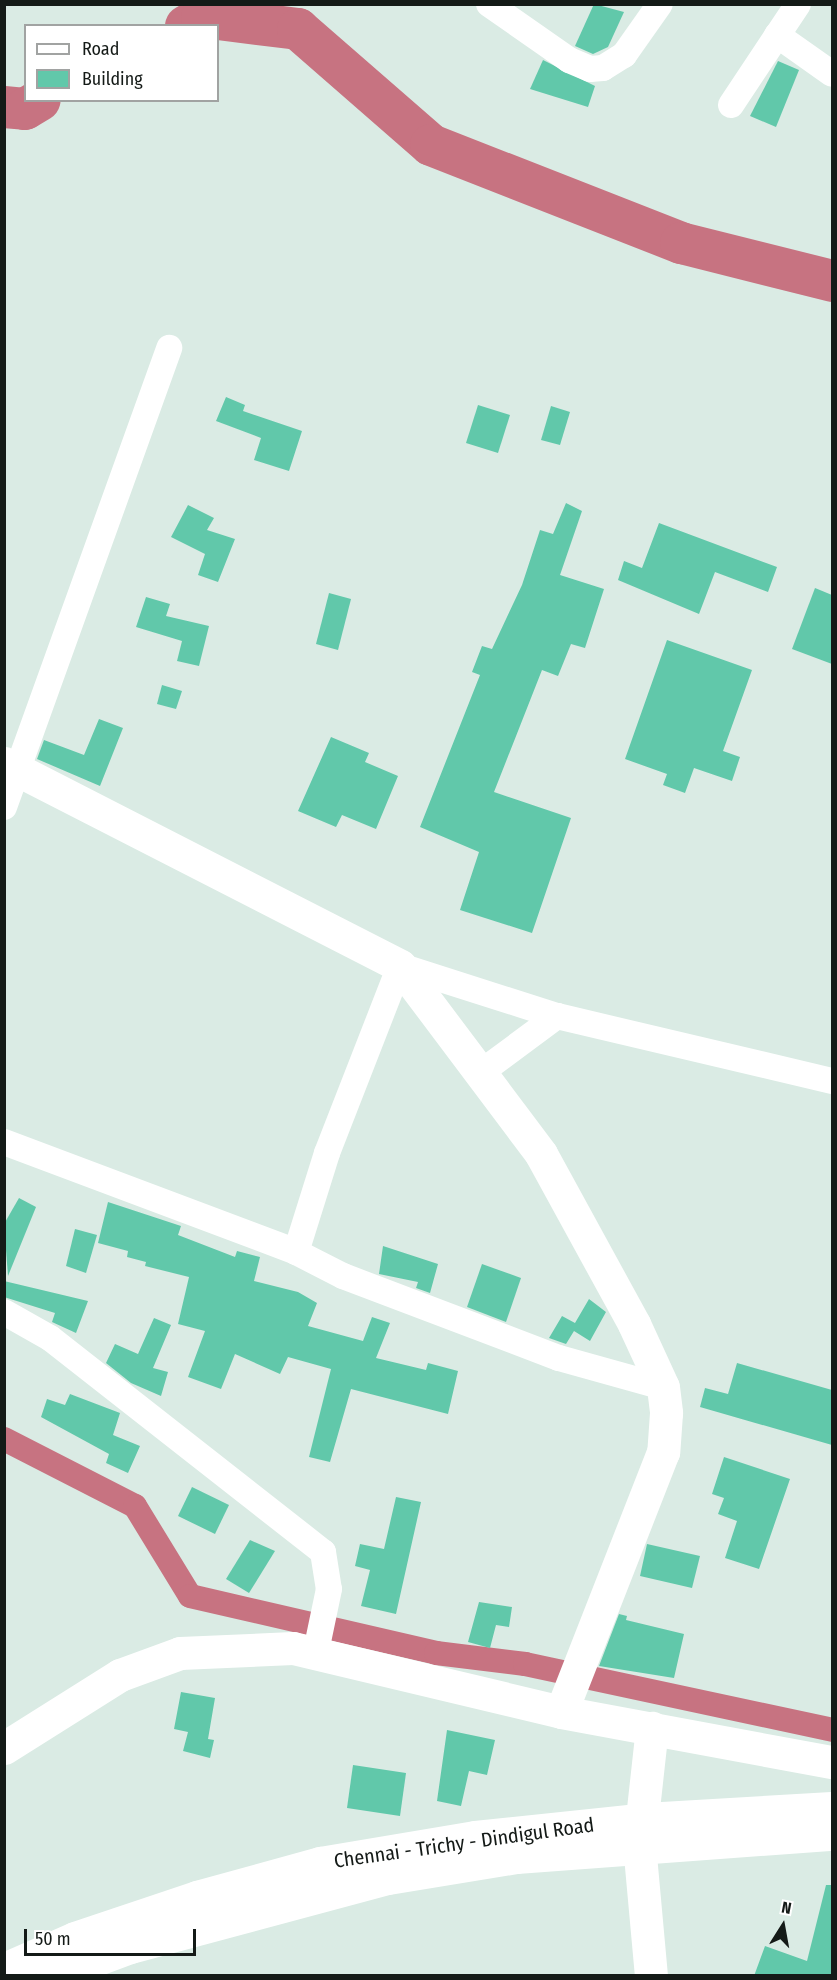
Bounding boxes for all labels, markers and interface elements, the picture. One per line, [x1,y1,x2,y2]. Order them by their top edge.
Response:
legend [24,24,219,102]
text: Road [82,38,119,60]
text: Building [82,68,143,90]
street label: Chennai - Trichy - Dindigul Road [332,1813,596,1873]
north arrow [753,1896,813,1956]
text: N [780,1898,793,1918]
scale bar [27,1917,200,1955]
text: 50 m [35,1928,71,1950]

